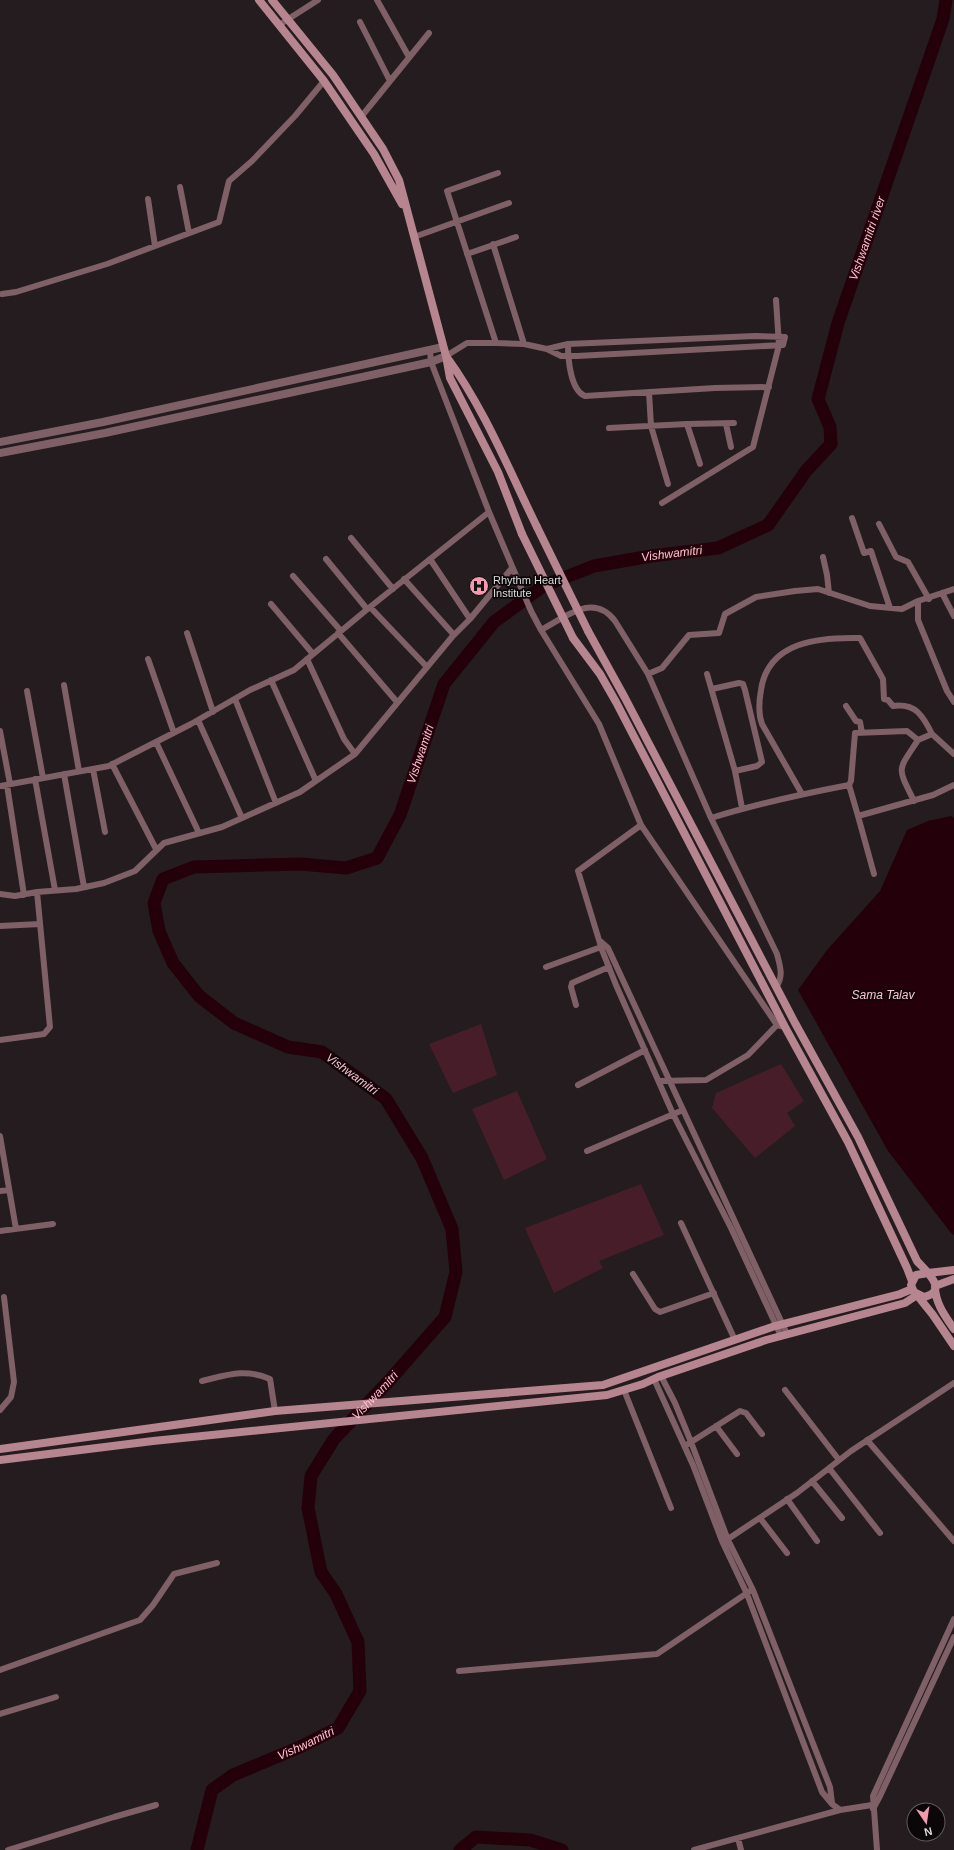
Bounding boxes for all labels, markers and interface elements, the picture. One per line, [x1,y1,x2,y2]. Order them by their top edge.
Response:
water label: Vishwamitri river [846,194,888,282]
water label: Vishwamitri [640,543,703,565]
place label: Rhythm Heart Institute [493,574,561,599]
hospital icon: Rhythm Heart Institute [468,575,490,597]
water label: Vishwamitri [404,723,437,785]
water label: Sama Talav [852,988,915,1002]
water label: Vishwamitri [323,1050,381,1098]
water label: Vishwamitri [349,1368,401,1423]
water label: Vishwamitri [275,1724,337,1763]
north arrow [906,1802,946,1842]
text: N [923,1825,933,1838]

